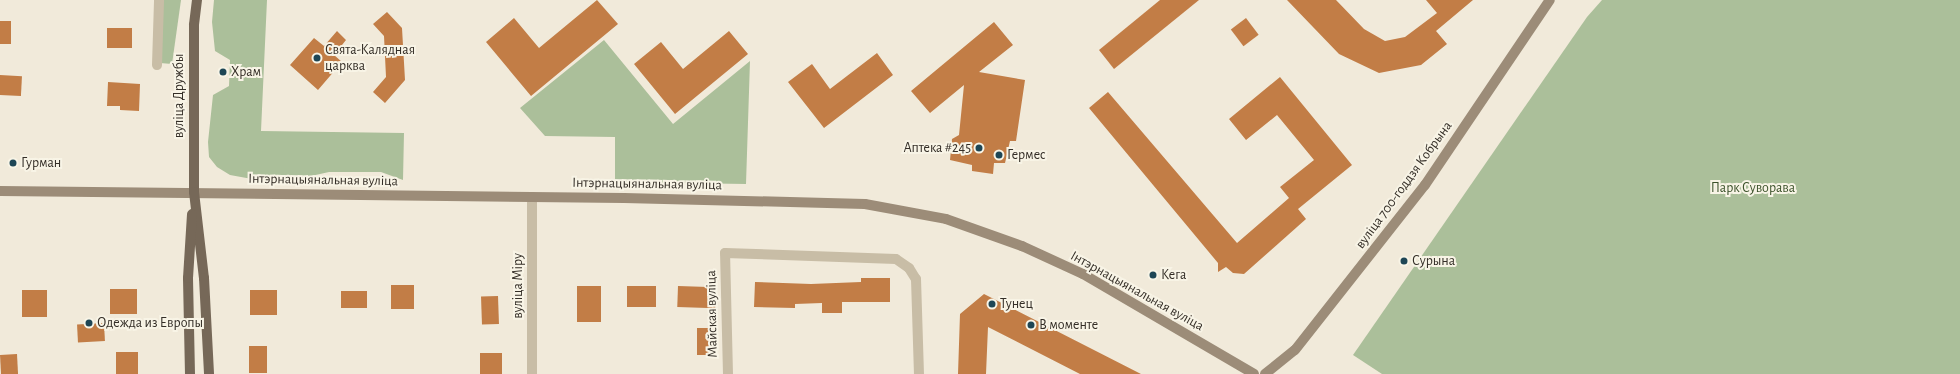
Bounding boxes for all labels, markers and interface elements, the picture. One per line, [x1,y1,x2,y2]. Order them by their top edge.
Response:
place label: Свята-Калядная царква [325,42,415,74]
marker: Свята-Калядная царква [312,53,322,63]
street label: вуліца Дружбы [171,54,187,138]
place label: Храм [231,64,261,80]
marker: Храм [218,67,228,77]
street label: вуліца 700-годдзя Кобрына [1352,118,1456,252]
place label: Аптека #245 [903,140,971,156]
marker: Аптека #245 [974,143,984,153]
place label: Гермес [1007,147,1046,163]
marker: Гермес [994,150,1004,160]
place label: Гурман [21,155,61,171]
marker: Гурман [8,158,18,168]
street label: Інтэрнацыянальная вуліца [248,170,398,190]
street label: Інтэрнацыянальная вуліца [572,174,722,194]
park label: Парк Суворава [1711,180,1795,196]
street label: Інтэрнацыянальная вуліца [1067,247,1207,335]
street label: вуліца Міру [510,253,526,319]
place label: Сурына [1412,253,1455,269]
marker: Сурына [1399,256,1409,266]
place label: Кега [1161,267,1186,283]
street label: Майская вуліца [703,270,721,358]
marker: Кега [1148,270,1158,280]
place label: Тунец [1000,296,1033,312]
marker: Тунец [987,299,997,309]
place label: Одежда из Европы [97,315,203,331]
place label: В моменте [1039,317,1098,333]
marker: Одежда из Европы [84,318,94,328]
marker: В моменте [1026,320,1036,330]

